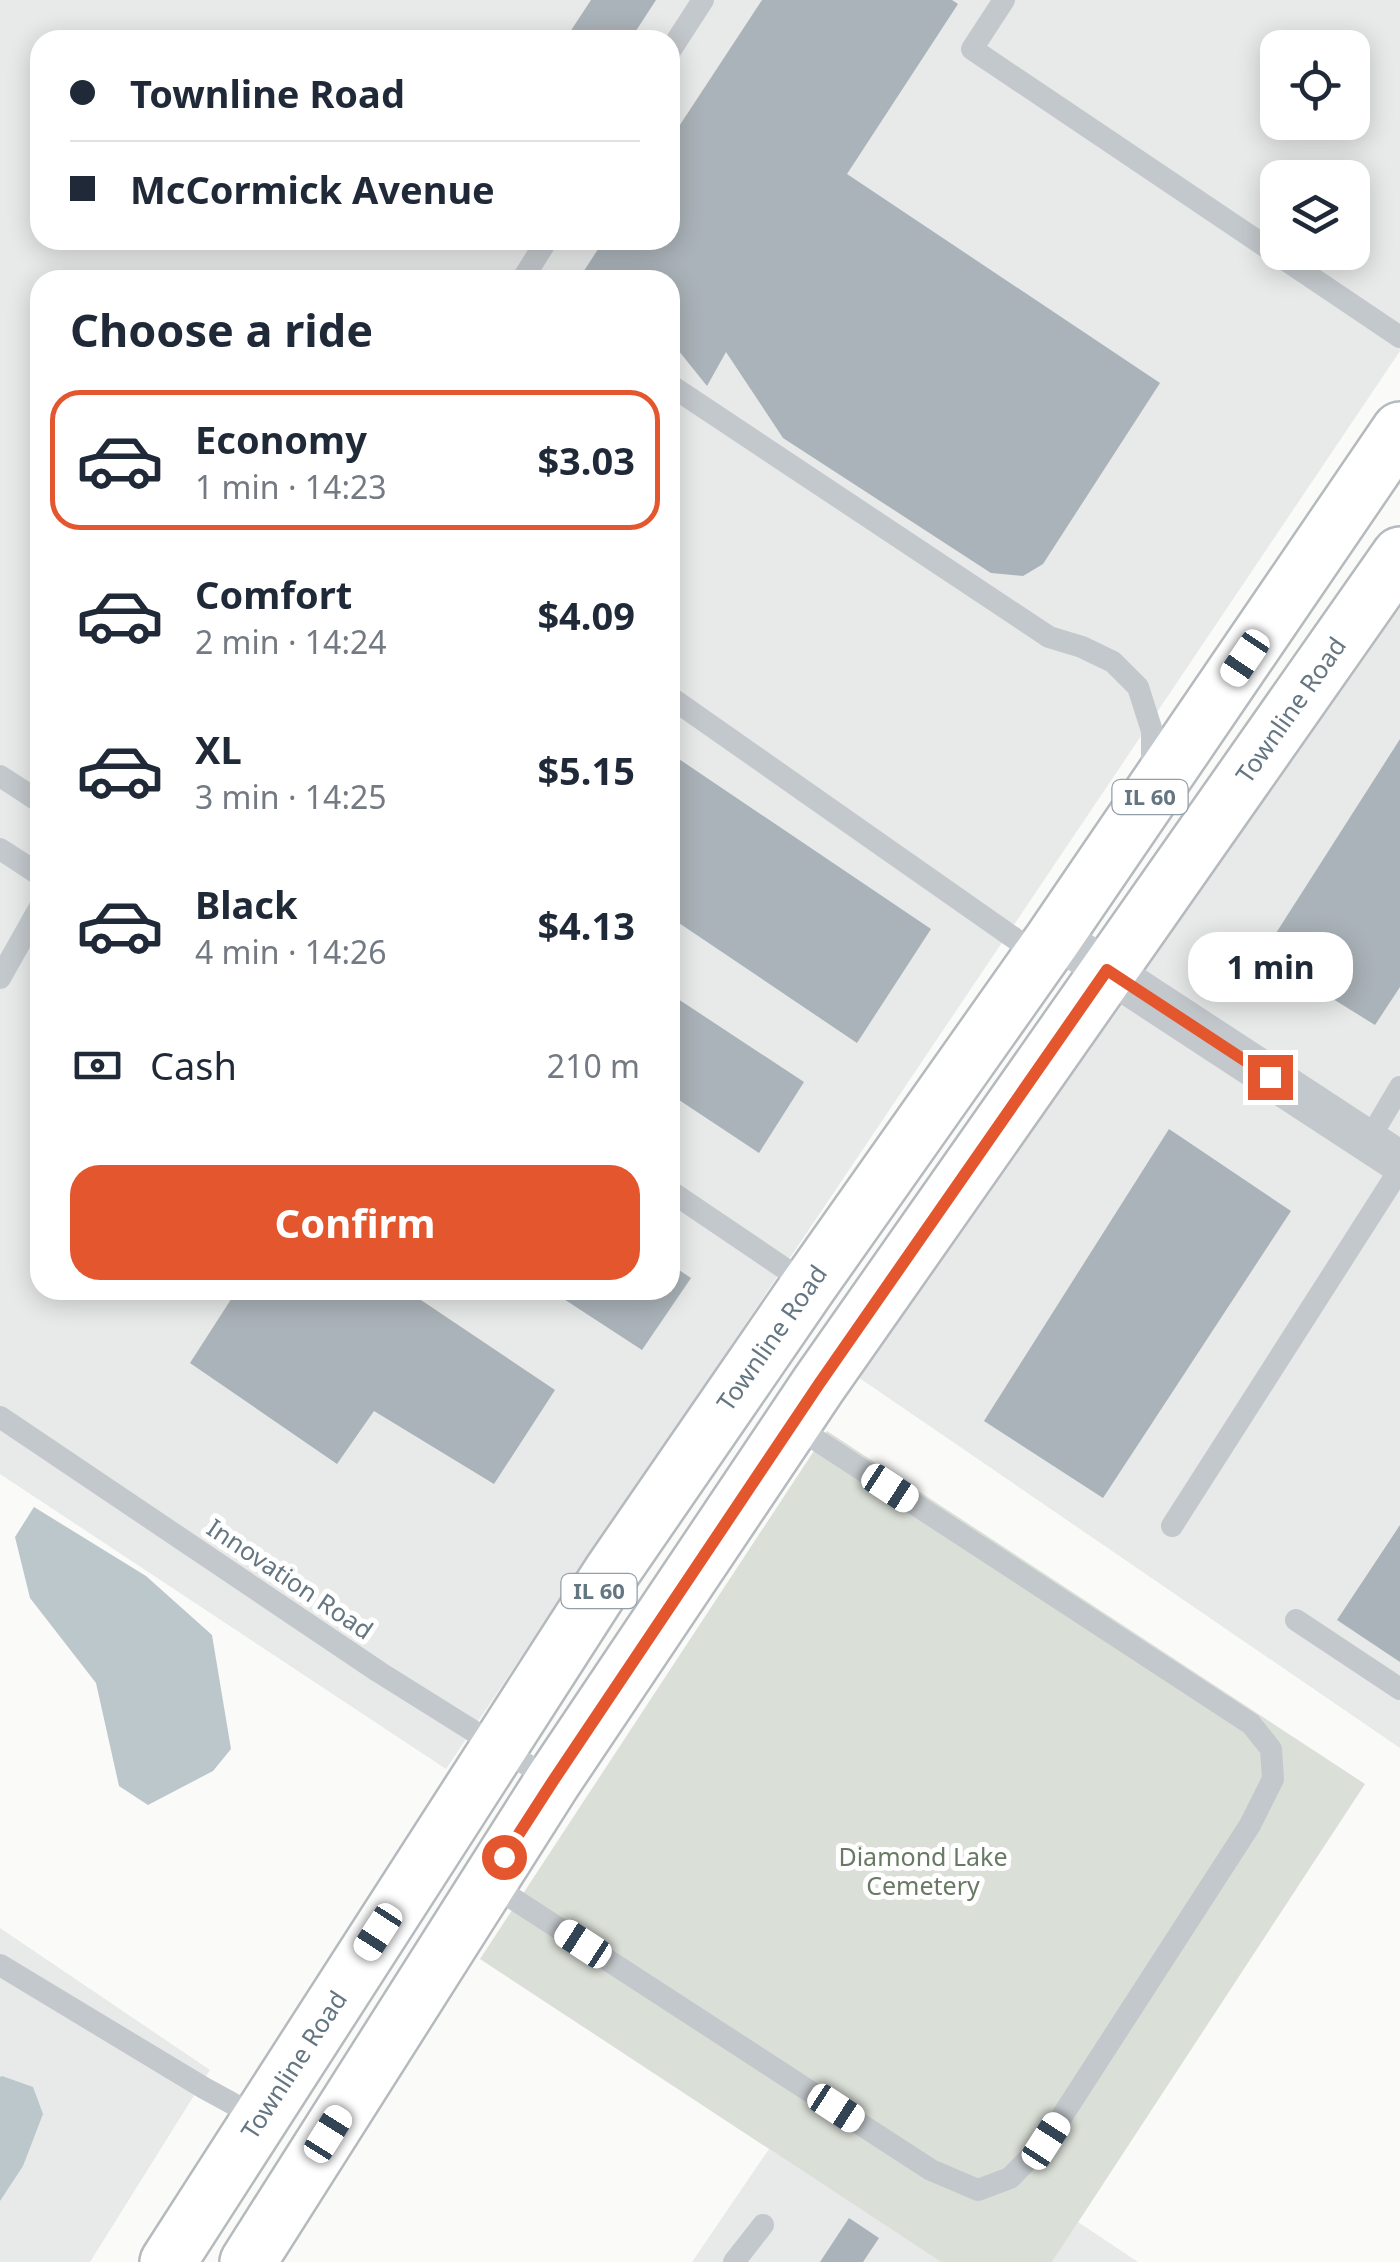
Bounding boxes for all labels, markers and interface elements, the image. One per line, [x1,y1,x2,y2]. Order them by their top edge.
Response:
map controls [1260,30,1370,270]
button: locate [1260,30,1370,140]
text: Townline Road [130,67,405,119]
button: layers [1260,160,1370,270]
text: McCormick Avenue [130,163,495,215]
text: Choose a ride [70,299,373,360]
text: Economy [195,413,367,465]
icon: car [75,415,165,505]
text: $3.03 [537,434,635,486]
text: 1 min · 14:23 [195,465,387,508]
text: Comfort [195,568,352,620]
icon: car [75,570,165,660]
text: $4.09 [537,589,635,641]
text: 2 min · 14:24 [195,620,387,663]
car [1216,625,1274,691]
street label: Townline Road [1227,630,1353,789]
text: XL [195,723,242,775]
icon: car [75,725,165,815]
text: $5.15 [537,744,635,796]
text: 3 min · 14:25 [195,775,387,818]
road number: IL 60 [1112,780,1188,814]
text: Black [195,878,298,930]
icon: car [75,880,165,970]
text: $4.13 [537,899,635,951]
text: 4 min · 14:26 [195,930,387,973]
callout: 1 min [1188,932,1352,1002]
text: 1 min [1226,945,1315,988]
icon: cash [70,1038,125,1093]
text: Cash [150,1039,237,1091]
text: 210 m [547,1044,640,1087]
route end [1248,1055,1293,1100]
button: Confirm [70,1165,640,1280]
street label: Townline Road [708,1258,834,1417]
car [857,1459,923,1517]
street label: Innovation Road [201,1510,380,1646]
road number: IL 60 [562,1574,636,1608]
route start [482,1835,527,1880]
park label: Diamond Lake Cemetery [838,1839,1008,1902]
car [349,1899,407,1965]
car [550,1915,616,1973]
street label: Townline Road [232,1984,354,2145]
car [803,2079,869,2137]
car [299,2101,357,2167]
car [1017,2108,1075,2174]

